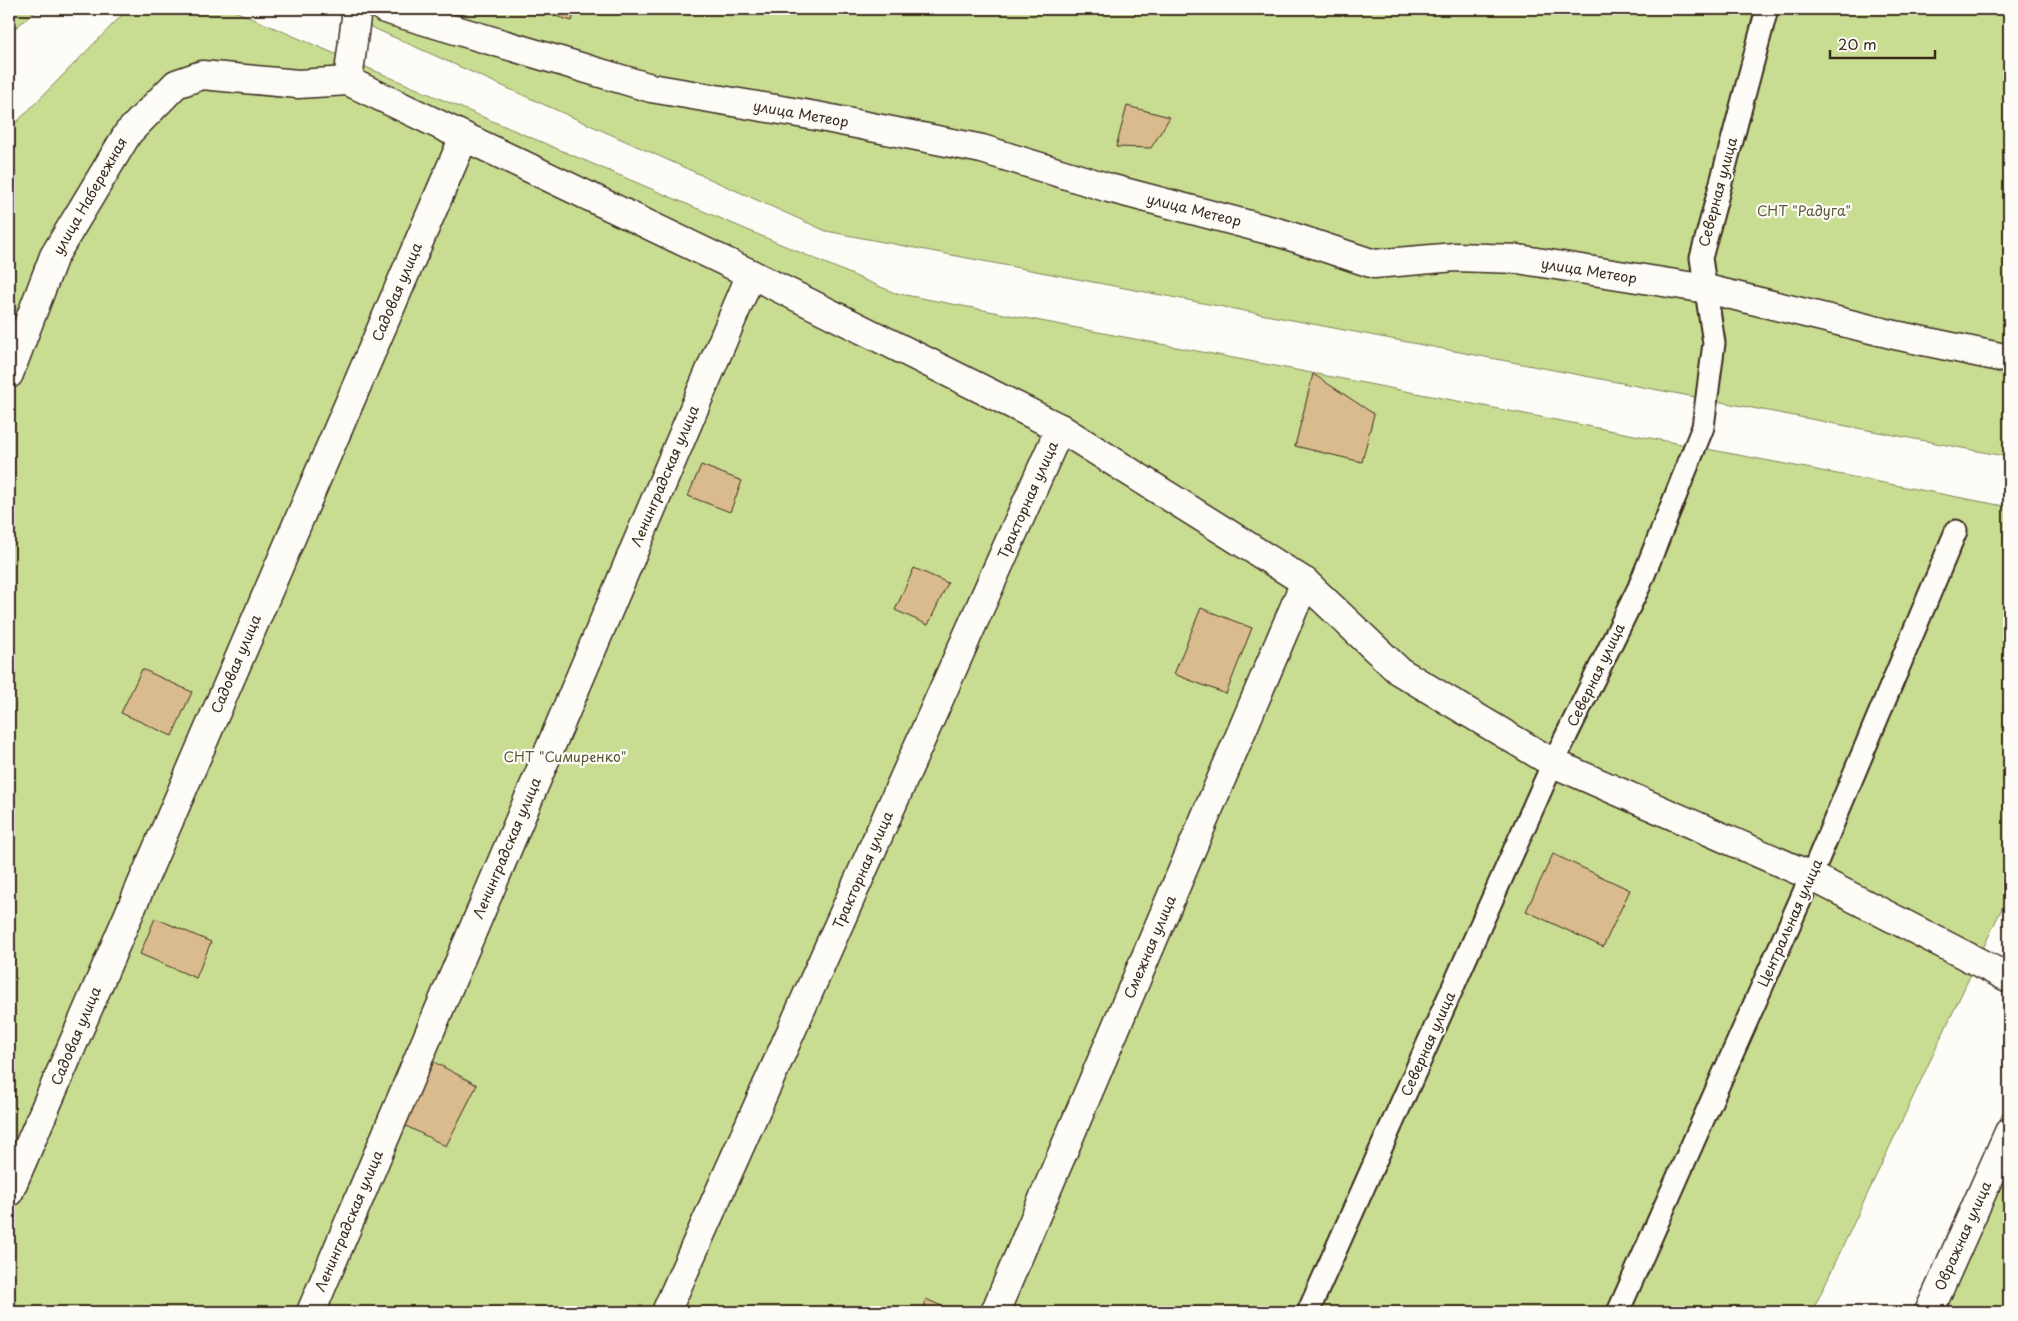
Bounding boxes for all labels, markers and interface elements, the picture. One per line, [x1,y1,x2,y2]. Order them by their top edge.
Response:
scale bar [1830,28,1936,60]
text: 20 m [1838,32,1877,55]
street label: улица Метеор [752,95,851,132]
street label: улица Набережная [47,133,132,258]
street label: Северная улица [1693,135,1742,249]
street label: улица Метеор [1145,188,1244,231]
park label: СНТ "Радуга" [1757,200,1851,221]
street label: Садовая улица [366,239,427,344]
street label: улица Метеор [1540,253,1639,288]
street label: Ленинградская улица [625,402,704,550]
street label: Тракторная улица [992,437,1063,562]
street label: Садовая улица [205,611,266,716]
street label: Северная улица [1561,619,1630,730]
park label: СНТ "Симиренко" [504,746,626,767]
street label: Ленинградская улица [467,774,546,922]
street label: Тракторная улица [827,807,898,932]
street label: Центральная улица [1752,855,1827,990]
street label: Смежная улица [1118,892,1181,1002]
street label: Садовая улица [45,983,106,1088]
street label: Северная улица [1395,988,1460,1099]
street label: Ленинградская улица [309,1147,388,1295]
street label: Овражная улица [1929,1178,1996,1294]

